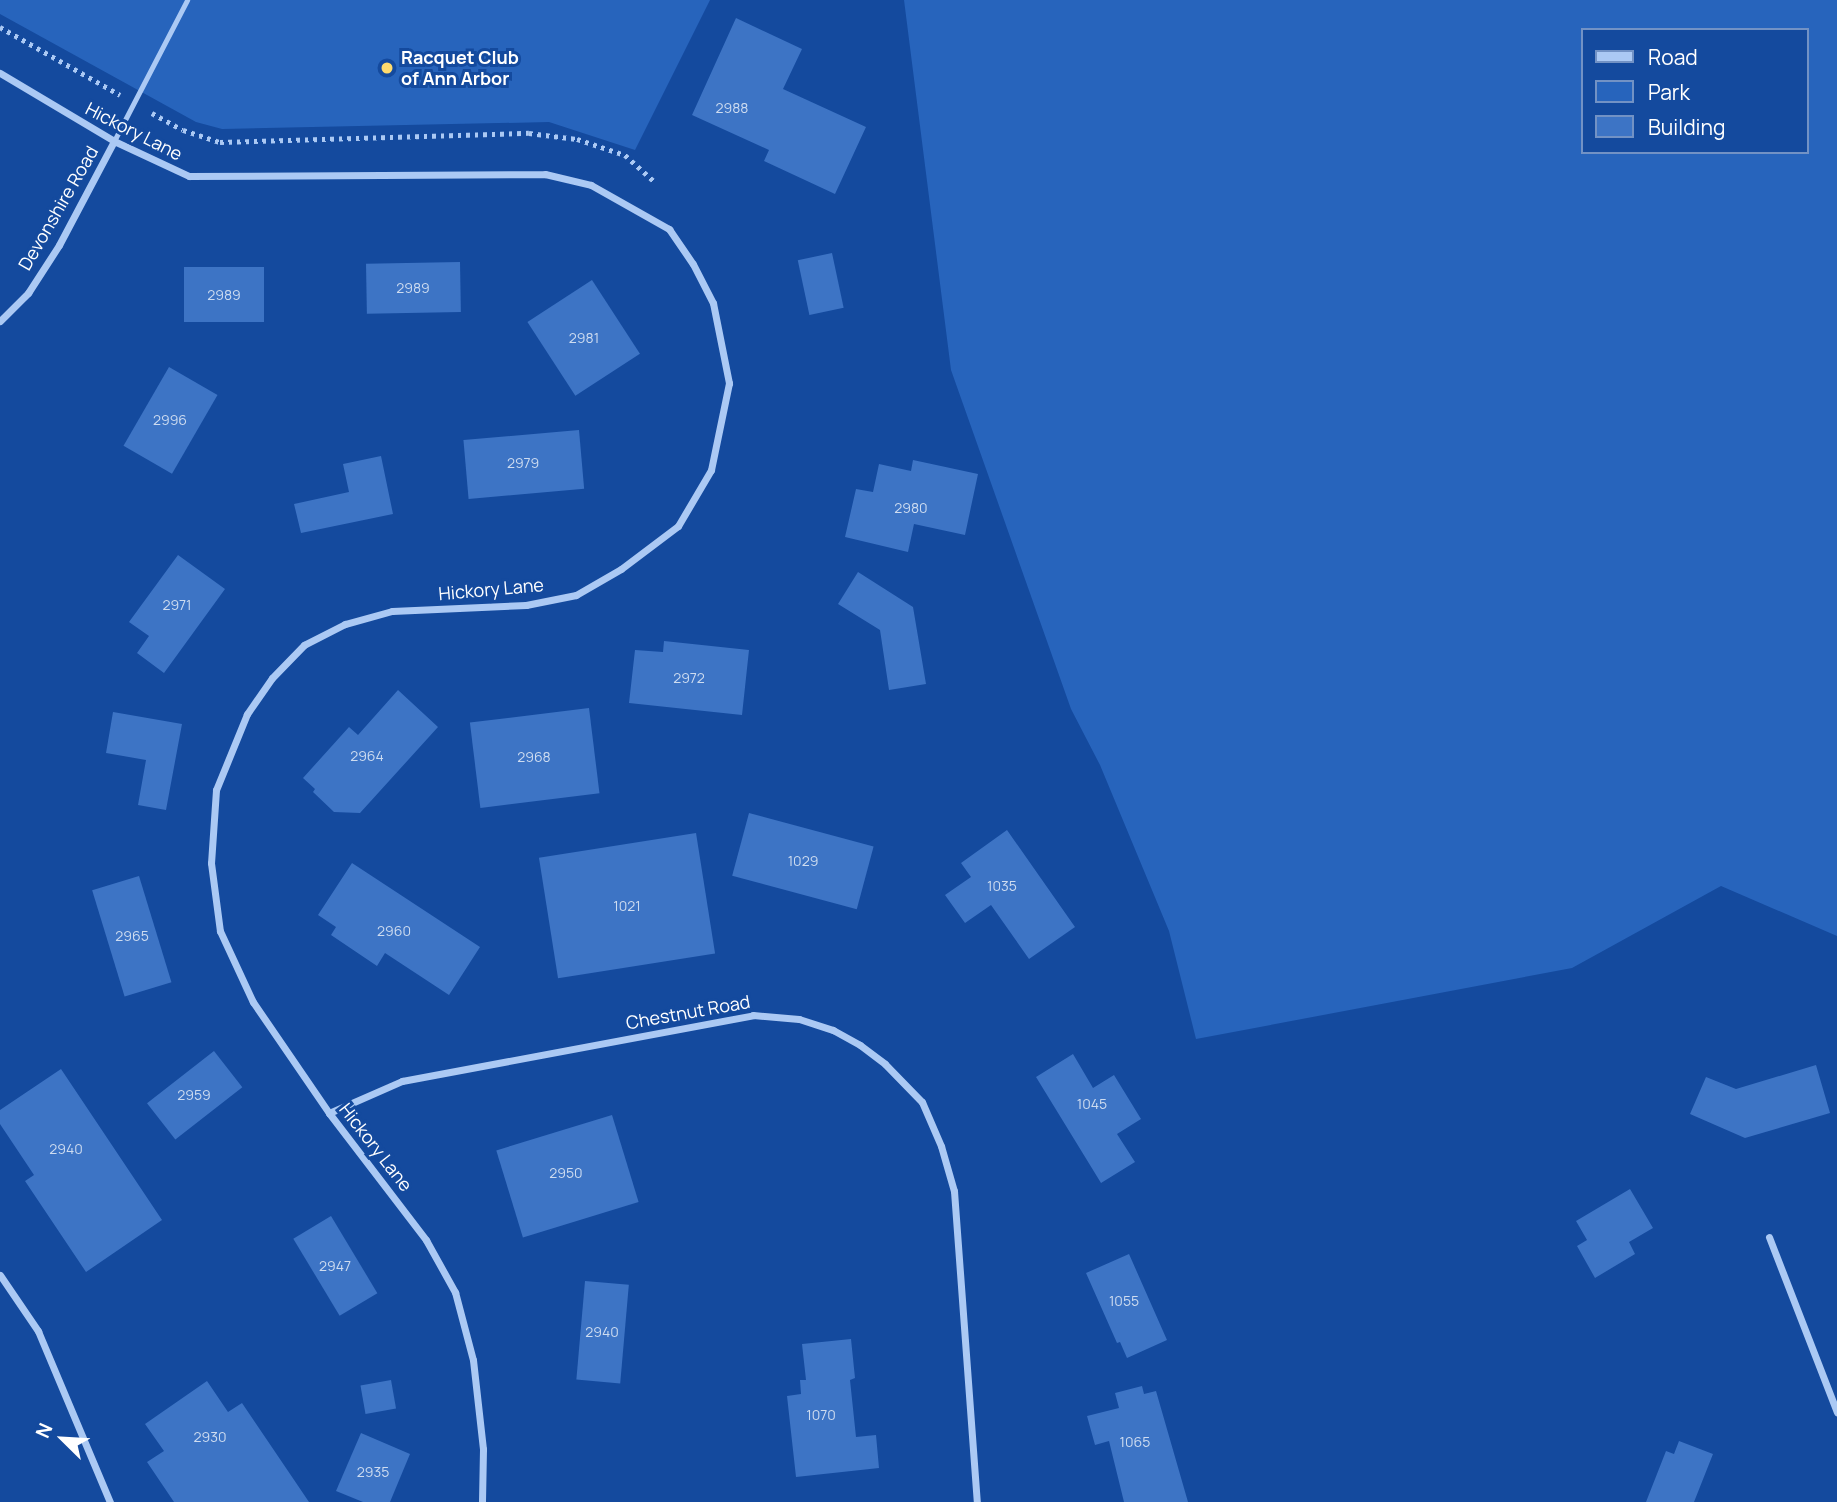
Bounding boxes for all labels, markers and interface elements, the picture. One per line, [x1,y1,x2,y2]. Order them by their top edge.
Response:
legend [1582,28,1809,154]
text: Road [1648,43,1698,71]
place label: Racquet Club of Ann Arbor [401,47,519,90]
marker: Racquet Club of Ann Arbor [379,60,395,76]
text: Park [1648,78,1690,106]
street label: Hickory Lane [82,97,186,165]
house number: 2988 [716,100,748,116]
text: Building [1648,113,1725,141]
street label: Devonshire Road [14,142,102,274]
house number: 2989 [396,280,430,296]
house number: 2989 [207,287,241,303]
house number: 2981 [569,330,599,346]
house number: 2996 [153,412,187,428]
house number: 2979 [507,455,539,471]
house number: 2980 [894,500,928,516]
street label: Hickory Lane [437,574,545,604]
house number: 2971 [163,597,191,613]
house number: 2972 [673,670,705,686]
house number: 2964 [350,748,384,764]
house number: 2968 [517,749,551,765]
house number: 1029 [788,853,818,869]
house number: 1035 [987,878,1017,894]
house number: 1021 [613,898,641,914]
house number: 2960 [377,923,411,939]
house number: 2965 [115,928,149,944]
street label: Chestnut Road [624,990,752,1034]
house number: 2959 [177,1087,211,1103]
house number: 1045 [1077,1096,1107,1112]
street label: Hickory Lane [335,1099,417,1195]
house number: 2940 [49,1141,83,1157]
house number: 2950 [549,1165,583,1181]
house number: 2947 [319,1258,351,1274]
house number: 1055 [1109,1293,1139,1309]
house number: 2940 [585,1324,619,1340]
north arrow [28,1404,98,1474]
house number: 1070 [806,1407,836,1423]
text: N [29,1419,58,1442]
house number: 2930 [194,1429,226,1445]
house number: 1065 [1120,1434,1150,1450]
house number: 2935 [357,1464,389,1480]

